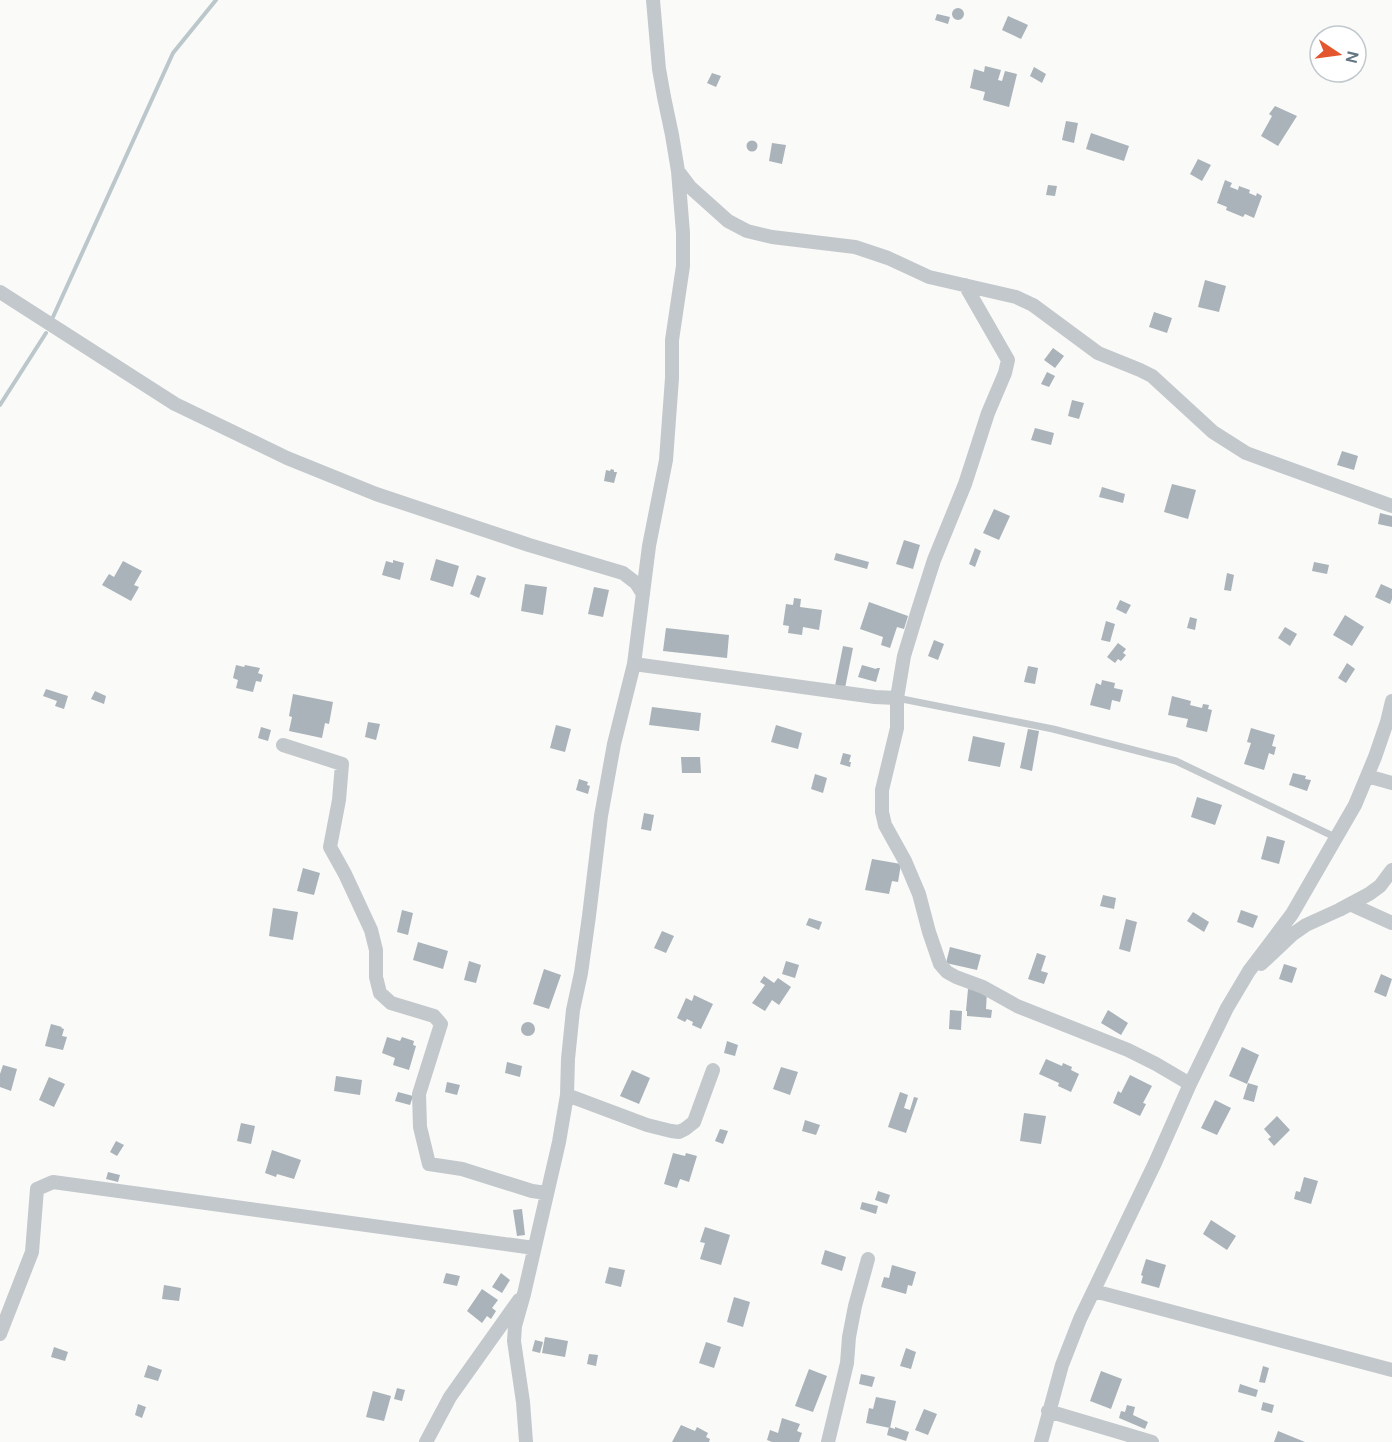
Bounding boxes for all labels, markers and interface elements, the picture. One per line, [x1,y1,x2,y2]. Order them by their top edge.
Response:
north arrow [1308,24,1368,84]
text: N [1341,49,1364,65]

